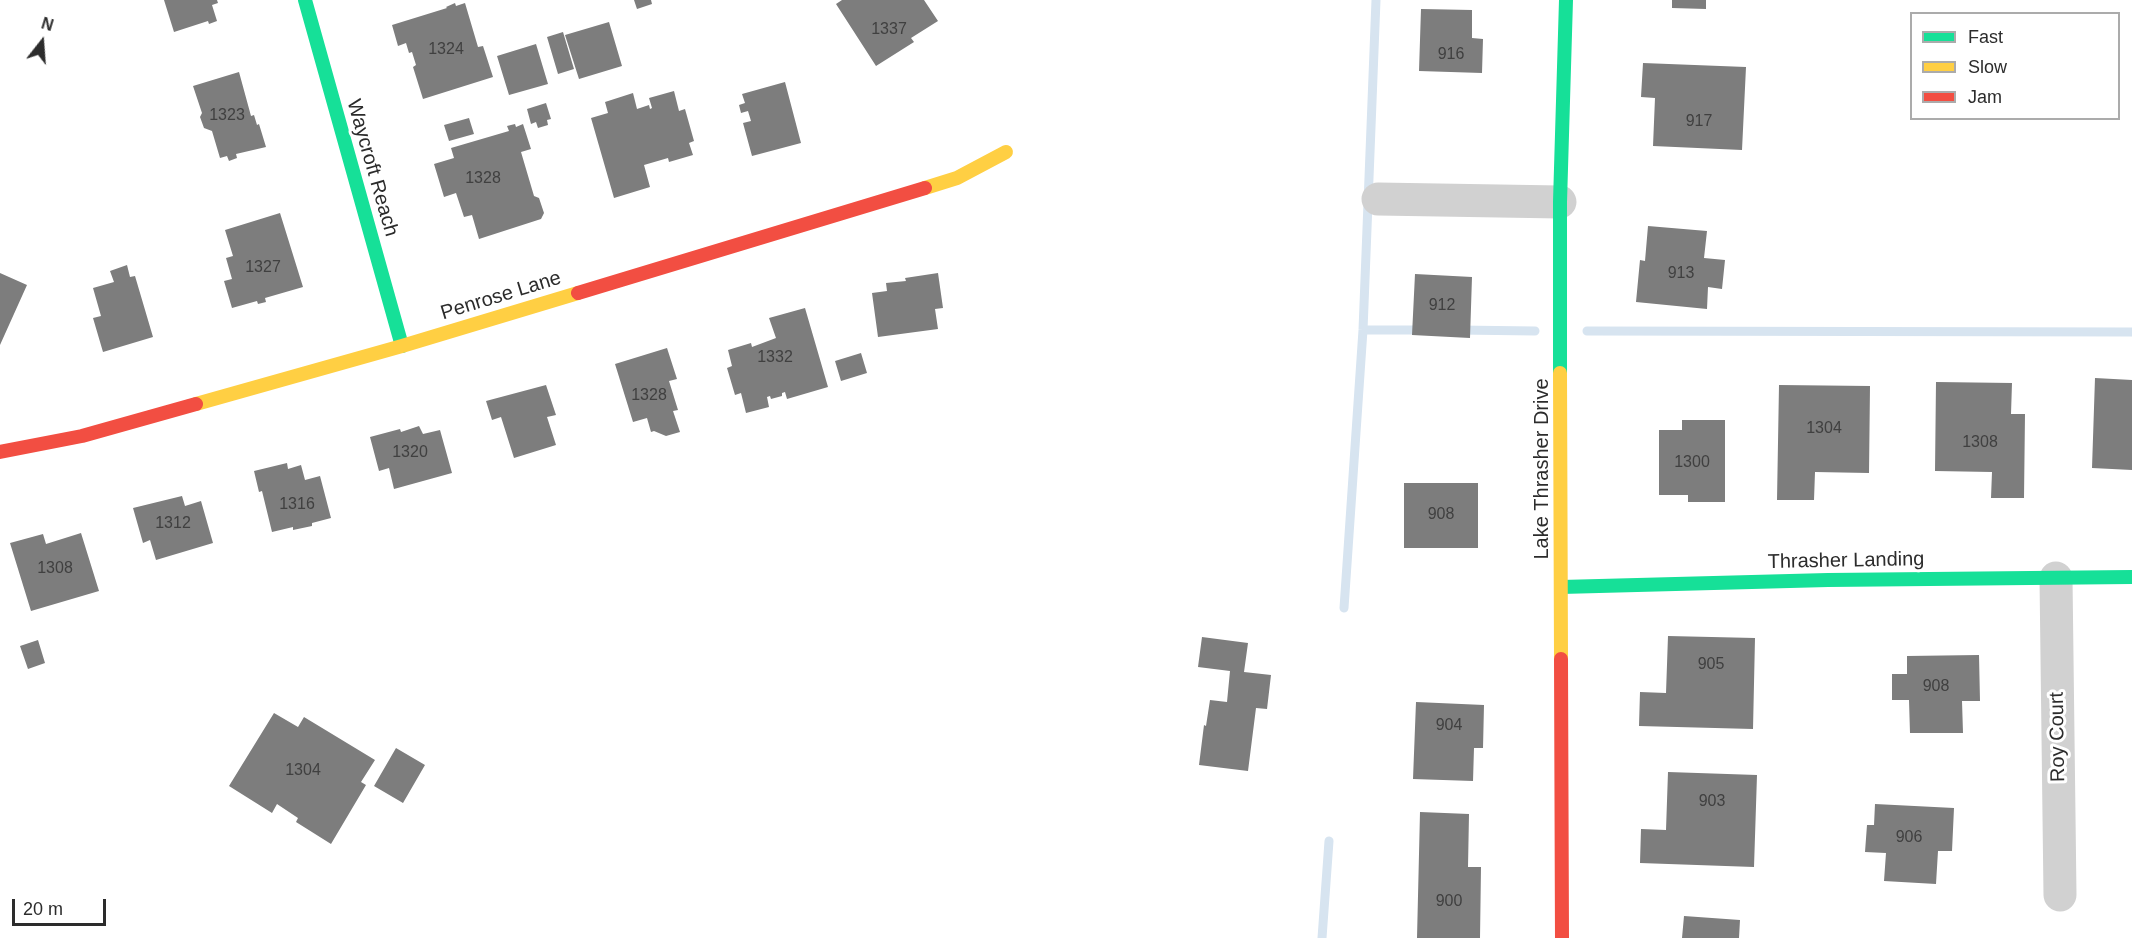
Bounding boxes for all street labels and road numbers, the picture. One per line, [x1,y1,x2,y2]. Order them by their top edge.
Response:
street label: Waycroft Reach [341,97,403,239]
street label: Penrose Lane [438,266,564,326]
street label: Lake Thrasher Drive [1530,378,1554,560]
street label: Thrasher Landing [1767,548,1925,574]
street label: Roy Court [2045,692,2071,782]

